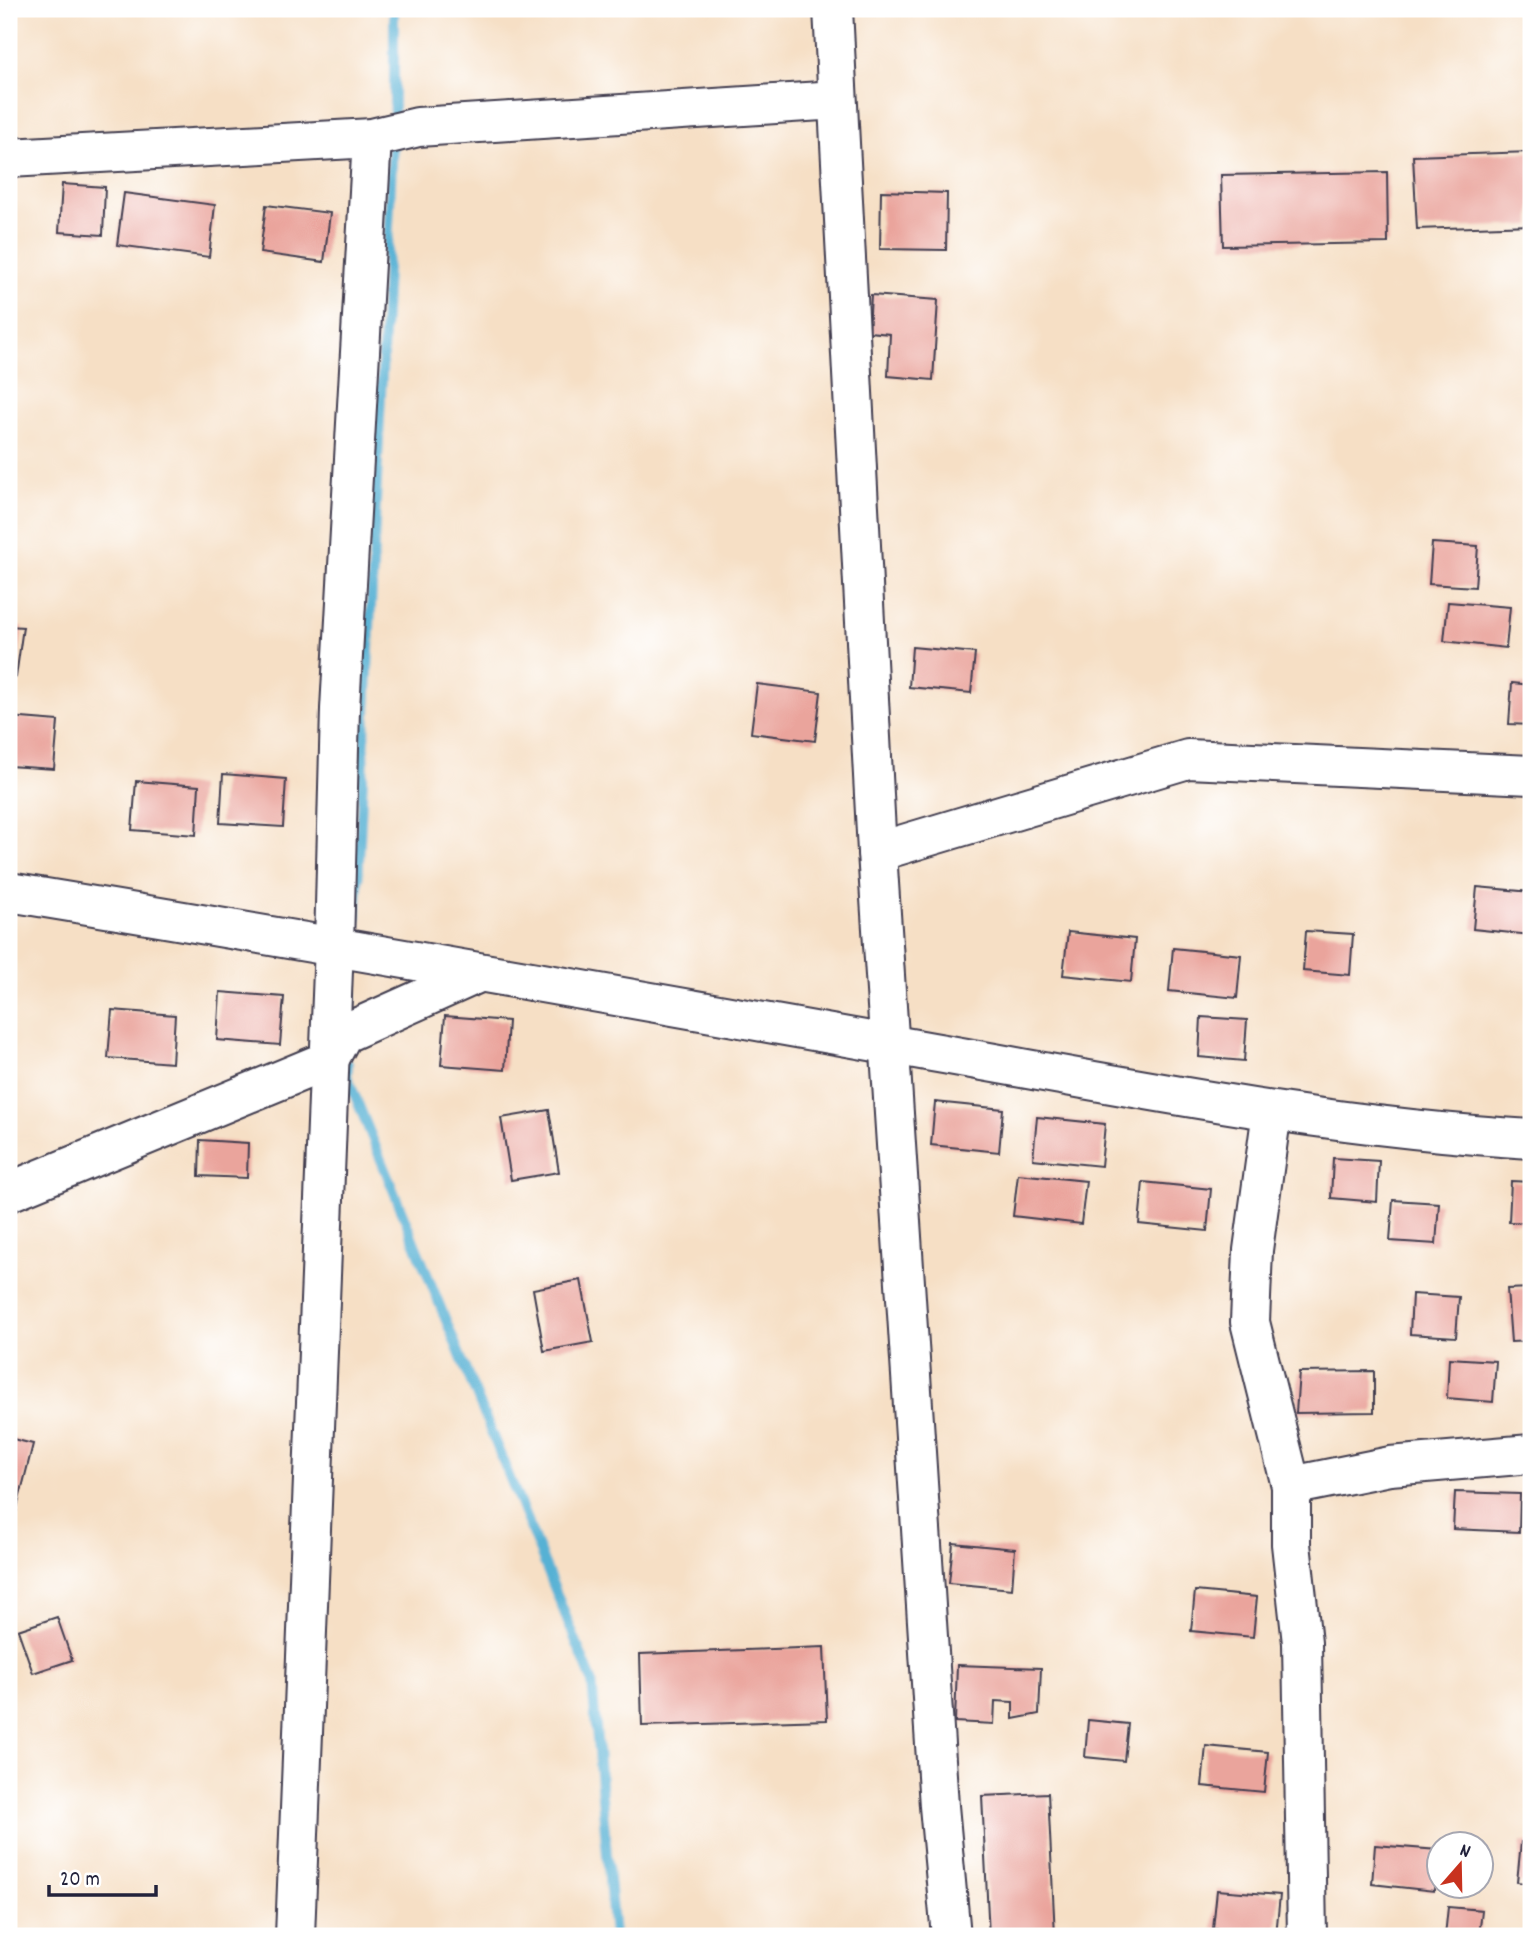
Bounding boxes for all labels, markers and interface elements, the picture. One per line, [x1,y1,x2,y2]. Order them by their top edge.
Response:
north arrow [1424,1829,1494,1899]
text: N [1456,1838,1474,1867]
scale bar [49,1854,156,1898]
text: 20 m [60,1866,100,1896]

